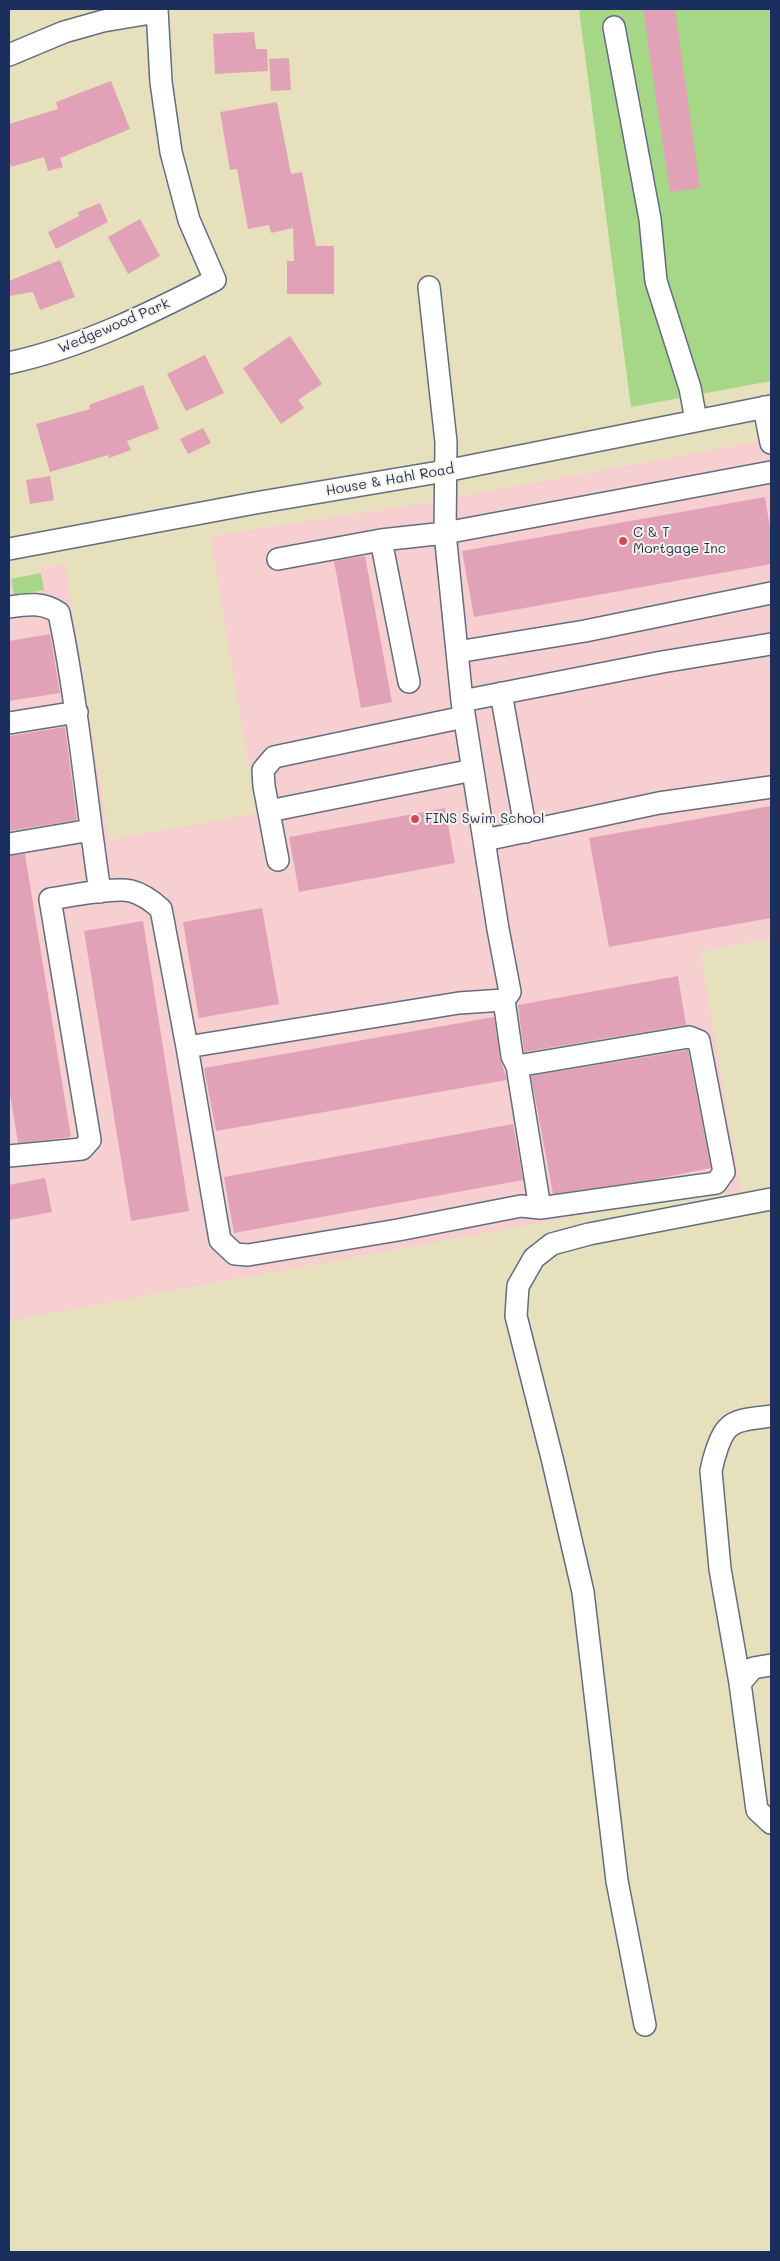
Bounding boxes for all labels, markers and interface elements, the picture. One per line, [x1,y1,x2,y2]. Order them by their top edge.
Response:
street label: Wedgewood Park [56,295,172,357]
street label: House & Hahl Road [325,460,455,500]
place label: C & T Mortgage Inc [633,525,726,558]
marker: C & T Mortgage Inc [617,535,629,547]
place label: FINS Swim School [425,811,544,827]
marker: FINS Swim School [409,813,421,825]

